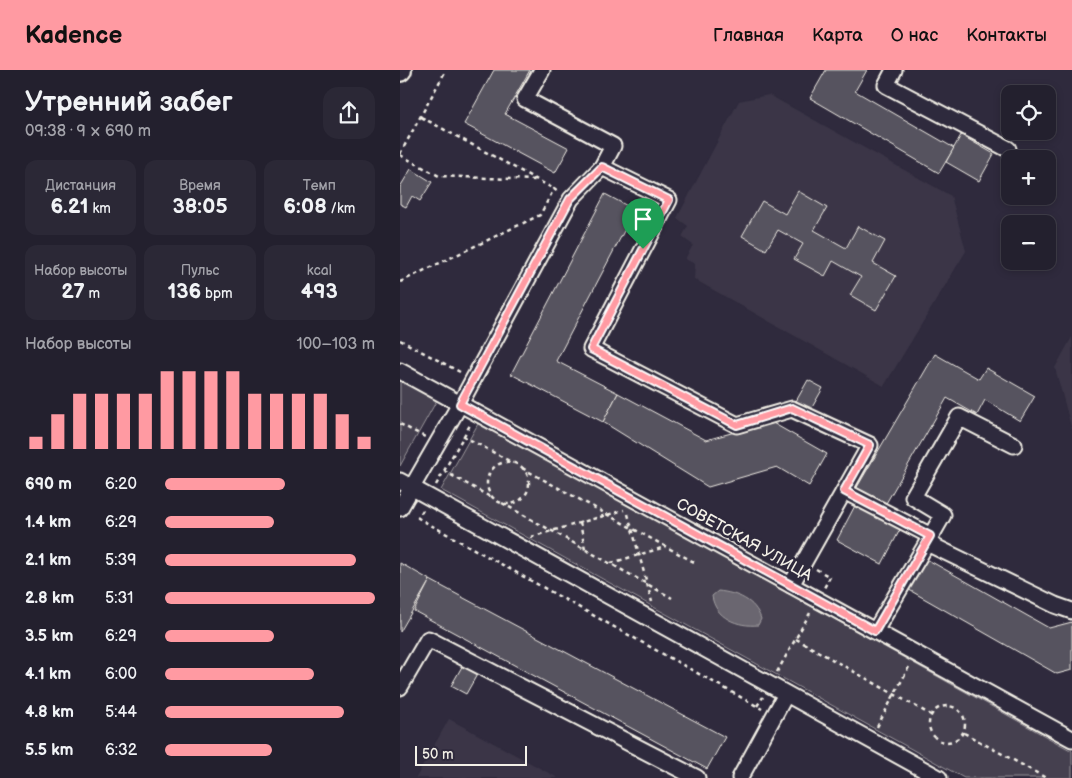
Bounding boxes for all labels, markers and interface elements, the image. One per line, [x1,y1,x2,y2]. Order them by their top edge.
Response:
text: Kadence [25,21,122,50]
text: Главная [713,25,784,46]
text: Карта [812,25,863,46]
text: О нас [891,25,938,46]
text: Контакты [966,25,1047,46]
map controls [1001,85,1056,270]
button: locate [1001,85,1056,140]
text: Утренний забег [25,86,233,119]
button: share [323,87,375,139]
text: 09:38 · 9 × 690 m [25,122,151,141]
button: + [1001,150,1056,205]
text: Дистанция [45,177,116,194]
text: Время [179,177,221,194]
text: Темп [303,177,336,194]
text: 6.21 [50,194,89,219]
text: 38:05 [172,194,228,219]
text: 6:08 [283,194,327,219]
pin [622,198,664,249]
text: km [89,200,111,217]
text: /km [327,200,355,217]
icon: arrive [629,205,657,233]
button: − [1001,215,1056,270]
text: Набор высоты [34,262,127,279]
text: Пульс [181,262,219,279]
text: kcal [307,262,332,279]
text: 27 [61,279,85,304]
text: 136 [167,279,201,304]
text: 493 [301,279,338,304]
text: m [85,285,100,302]
text: bpm [201,285,233,302]
text: Набор высоты [25,335,132,354]
text: 100–103 m [296,335,375,354]
text: 690 m [25,475,72,494]
text: 6:20 [105,475,137,494]
street label: СОВЕТСКАЯ УЛИЦА [673,495,815,585]
text: 1.4 km [25,513,71,532]
text: 6:29 [105,513,137,532]
text: 2.1 km [25,551,71,570]
text: 5:39 [105,551,137,570]
text: 2.8 km [25,589,74,608]
text: 5:31 [105,589,133,608]
text: 3.5 km [25,627,73,646]
text: 6:29 [105,627,137,646]
text: 4.1 km [25,665,71,684]
text: 6:00 [105,665,137,684]
text: 4.8 km [25,703,74,722]
text: 5:44 [105,703,137,722]
text: 5.5 km [25,741,73,760]
text: 6:32 [105,741,137,760]
scale bar [415,743,528,766]
text: 50 m [422,746,454,763]

